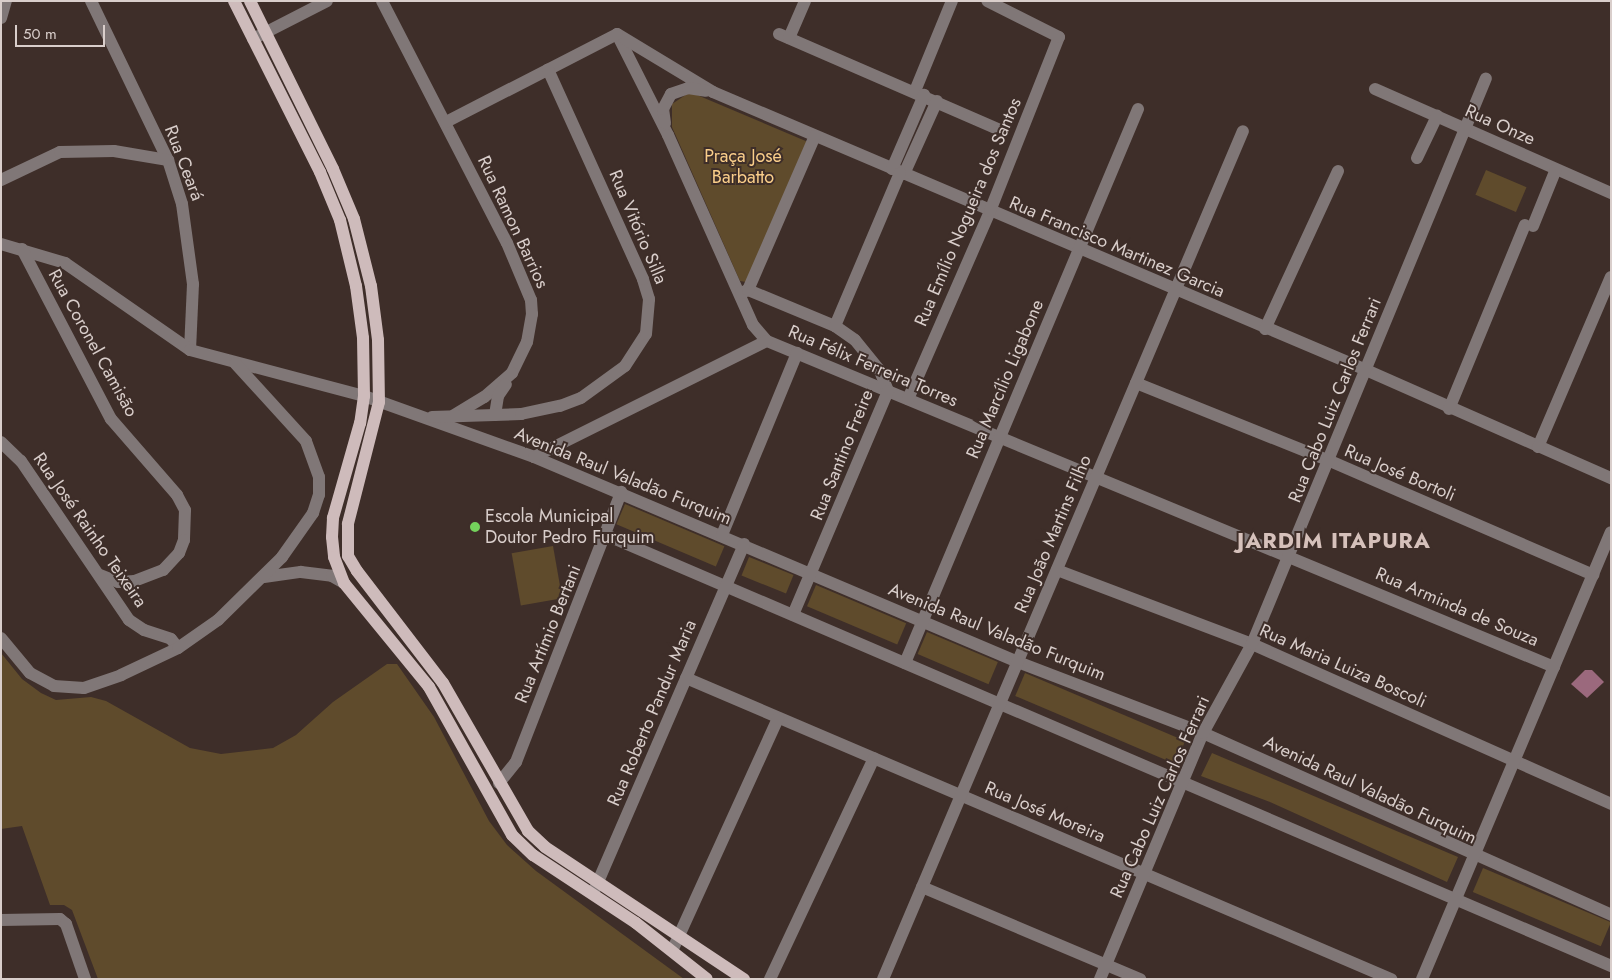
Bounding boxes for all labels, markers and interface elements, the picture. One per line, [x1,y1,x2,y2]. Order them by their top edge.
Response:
scale bar [18,15,108,47]
text: 50 m [23,23,57,45]
street label: Rua Emílio Nogueira dos Santos [910,95,1026,329]
street label: Rua Onze [1462,100,1538,150]
street label: Rua Ceará [160,122,208,204]
park label: Praça José Barbatto [704,146,782,188]
street label: Rua Ramon Barrios [473,152,553,292]
street label: Rua Vitório Silla [604,167,672,287]
street label: Rua Francisco Martinez Garcia [1006,192,1228,302]
street label: Rua Coronel Camisão [43,265,143,421]
street label: Rua Cabo Luiz Carlos Ferrari [1284,294,1386,506]
street label: Rua Marcílio Ligabone [962,296,1048,462]
street label: Rua Félix Ferreira Torres [785,320,961,412]
street label: Rua Santino Freire [806,387,878,523]
street label: Avenida Raul Valadão Furquim [511,422,735,530]
street label: Rua José Bortoli [1341,440,1459,506]
street label: Rua José Rainho Teixeira [28,449,152,611]
street label: Rua João Martins Filho [1010,452,1096,616]
place label: Escola Municipal Doutor Pedro Furquim [485,506,655,548]
marker: Escola Municipal Doutor Pedro Furquim [469,521,481,533]
district label: JARDIM ITAPURA [1235,528,1433,554]
street label: Rua Artímio Bertani [510,562,586,706]
street label: Rua Arminda de Souza [1372,563,1542,651]
street label: Avenida Raul Valadão Furquim [885,578,1109,686]
street label: Rua Roberto Pandur Maria [603,617,701,809]
street label: Rua Maria Luiza Boscoli [1256,619,1430,713]
street label: Rua Cabo Luiz Carlos Ferrari [1106,693,1214,901]
street label: Avenida Raul Valadão Furquim [1260,731,1480,849]
street label: Rua José Moreira [982,777,1108,847]

